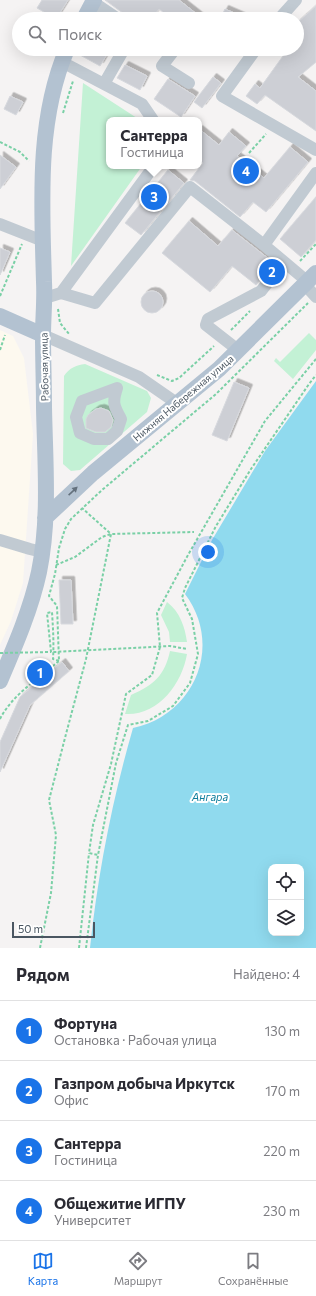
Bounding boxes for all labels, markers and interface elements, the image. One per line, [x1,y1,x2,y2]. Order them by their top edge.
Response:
search box [12,12,304,56]
icon: search [26,23,48,45]
text: Поиск [58,25,102,43]
popup [106,117,202,169]
text: Сантерра [120,126,188,144]
text: Гостиница [120,144,184,160]
pin: 4 [233,156,259,186]
pin: 3 [141,182,167,212]
pin: 2 [259,257,285,287]
street label: Рабочая улица [37,333,51,401]
street label: Нижняя Набережная улица [130,352,236,444]
one-way arrow [68,486,78,496]
your location [198,542,218,562]
pin: 1 [27,658,53,688]
water label: Ангара [191,790,229,803]
map controls [268,864,304,936]
button: locate [268,864,304,900]
button: layers [268,900,304,936]
scale bar [12,920,95,939]
text: 50 m [18,922,43,935]
text: Рядом [16,964,70,985]
text: Найдено: 4 [233,966,300,982]
text: Фортуна [54,1014,117,1032]
text: 1 [26,1023,32,1039]
text: 130 m [265,1023,300,1039]
text: Остановка · Рабочая улица [54,1032,217,1048]
text: Газпром добыча Иркутск [54,1074,235,1092]
text: 2 [25,1083,33,1099]
text: 170 m [265,1083,300,1099]
text: Офис [54,1092,89,1108]
text: Сантерра [54,1134,121,1152]
text: 3 [25,1143,33,1159]
text: 220 m [263,1143,300,1159]
text: Гостиница [54,1152,117,1168]
text: Общежитие ИГПУ [54,1194,186,1212]
text: 4 [25,1203,33,1219]
text: 230 m [263,1203,300,1219]
text: Университет [54,1212,131,1228]
tab: Карта [28,1250,58,1287]
tab: Маршрут [114,1250,162,1287]
tab: Сохранённые [218,1250,288,1287]

